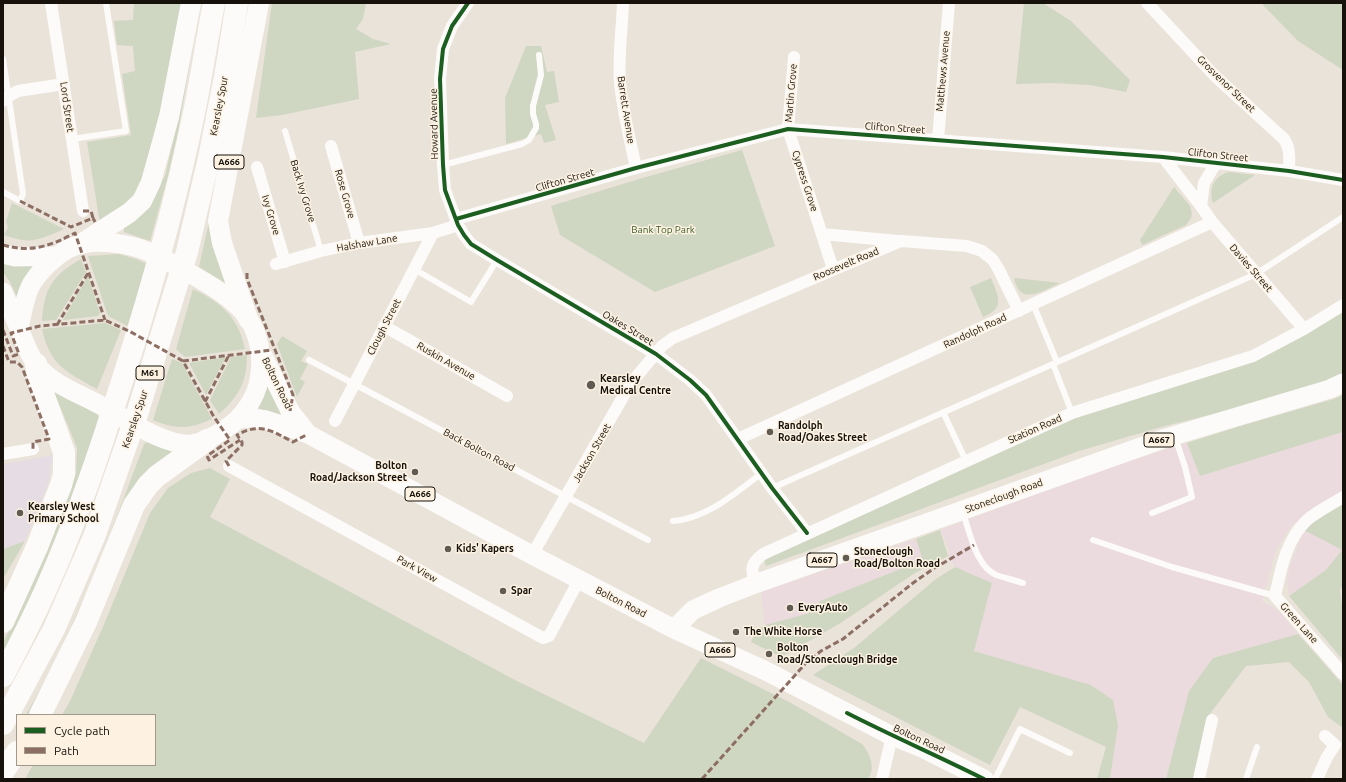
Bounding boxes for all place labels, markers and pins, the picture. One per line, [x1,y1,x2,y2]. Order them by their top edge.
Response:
place label: Kearsley Medical Centre [600,373,671,396]
marker: Kearsley Medical Centre [585,379,597,391]
place label: Randolph Road/Oakes Street [778,420,867,444]
marker: Randolph Road/Oakes Street [765,427,775,437]
place label: Bolton Road/Jackson Street [310,460,407,484]
marker: Bolton Road/Jackson Street [410,467,420,477]
place label: Kearsley West Primary School [28,501,99,524]
marker: Kearsley West Primary School [15,508,25,518]
place label: Kids' Kapers [456,543,514,555]
marker: Kids' Kapers [443,544,453,554]
place label: Stoneclough Road/Bolton Road [854,546,940,570]
marker: Stoneclough Road/Bolton Road [841,553,851,563]
place label: Spar [511,585,532,597]
marker: Spar [498,586,508,596]
place label: EveryAuto [798,602,848,614]
marker: EveryAuto [785,603,795,613]
place label: The White Horse [744,626,822,638]
marker: The White Horse [731,627,741,637]
place label: Bolton Road/Stoneclough Bridge [777,642,898,666]
marker: Bolton Road/Stoneclough Bridge [764,649,774,659]

